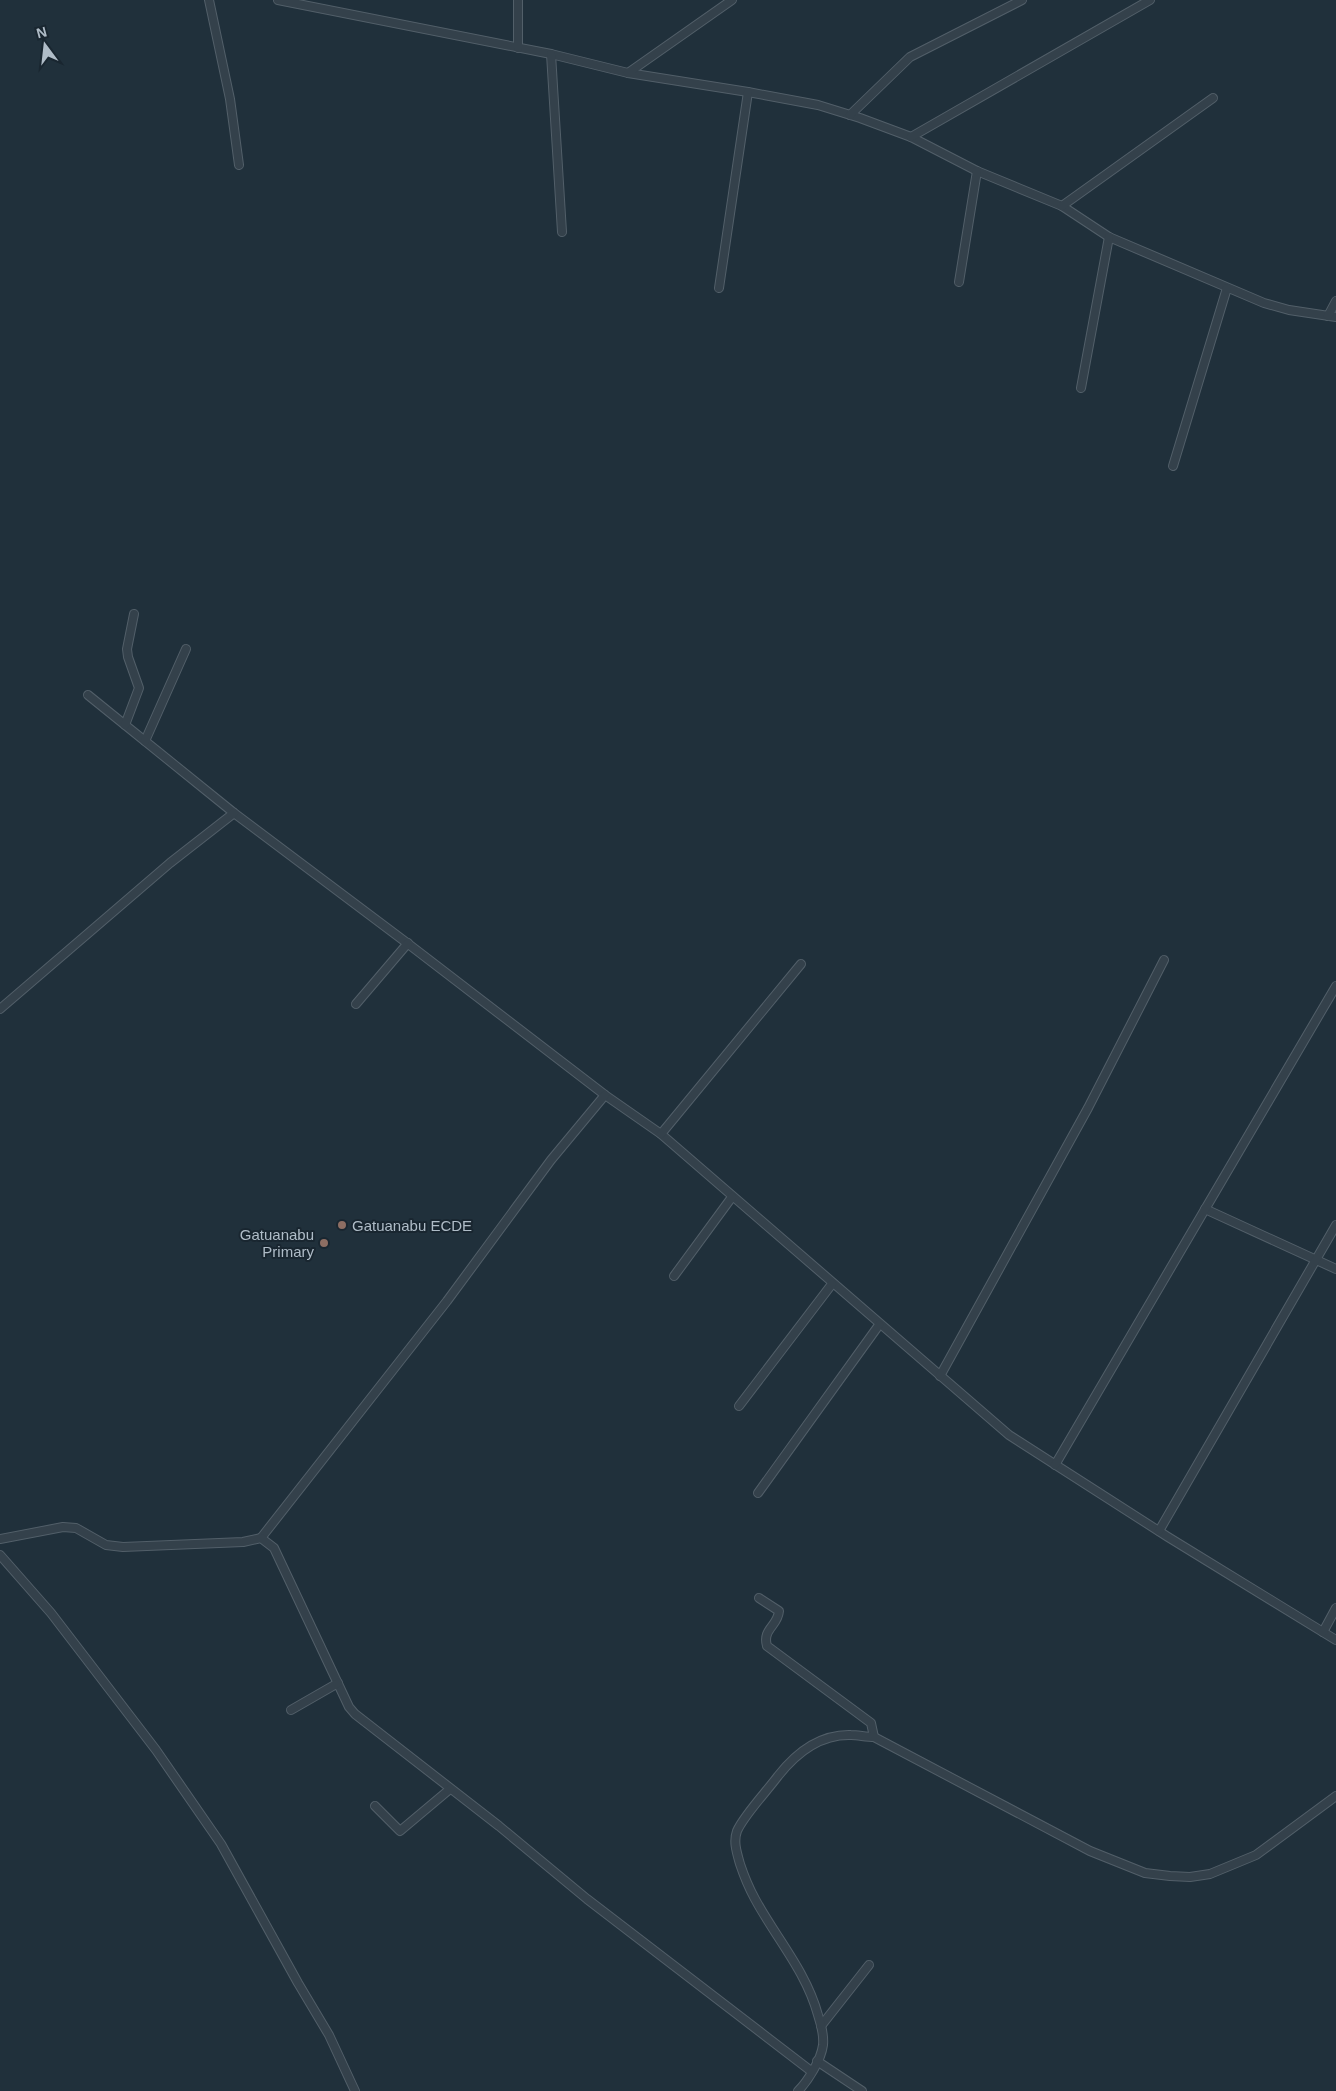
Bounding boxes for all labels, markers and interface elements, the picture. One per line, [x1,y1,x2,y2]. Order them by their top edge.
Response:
north arrow [20,20,70,70]
text: N [35,23,49,41]
place label: Gatuanabu ECDE [352,1217,472,1234]
marker: Gatuanabu ECDE [336,1219,348,1231]
place label: Gatuanabu Primary [240,1226,314,1260]
marker: Gatuanabu Primary [318,1237,330,1249]

